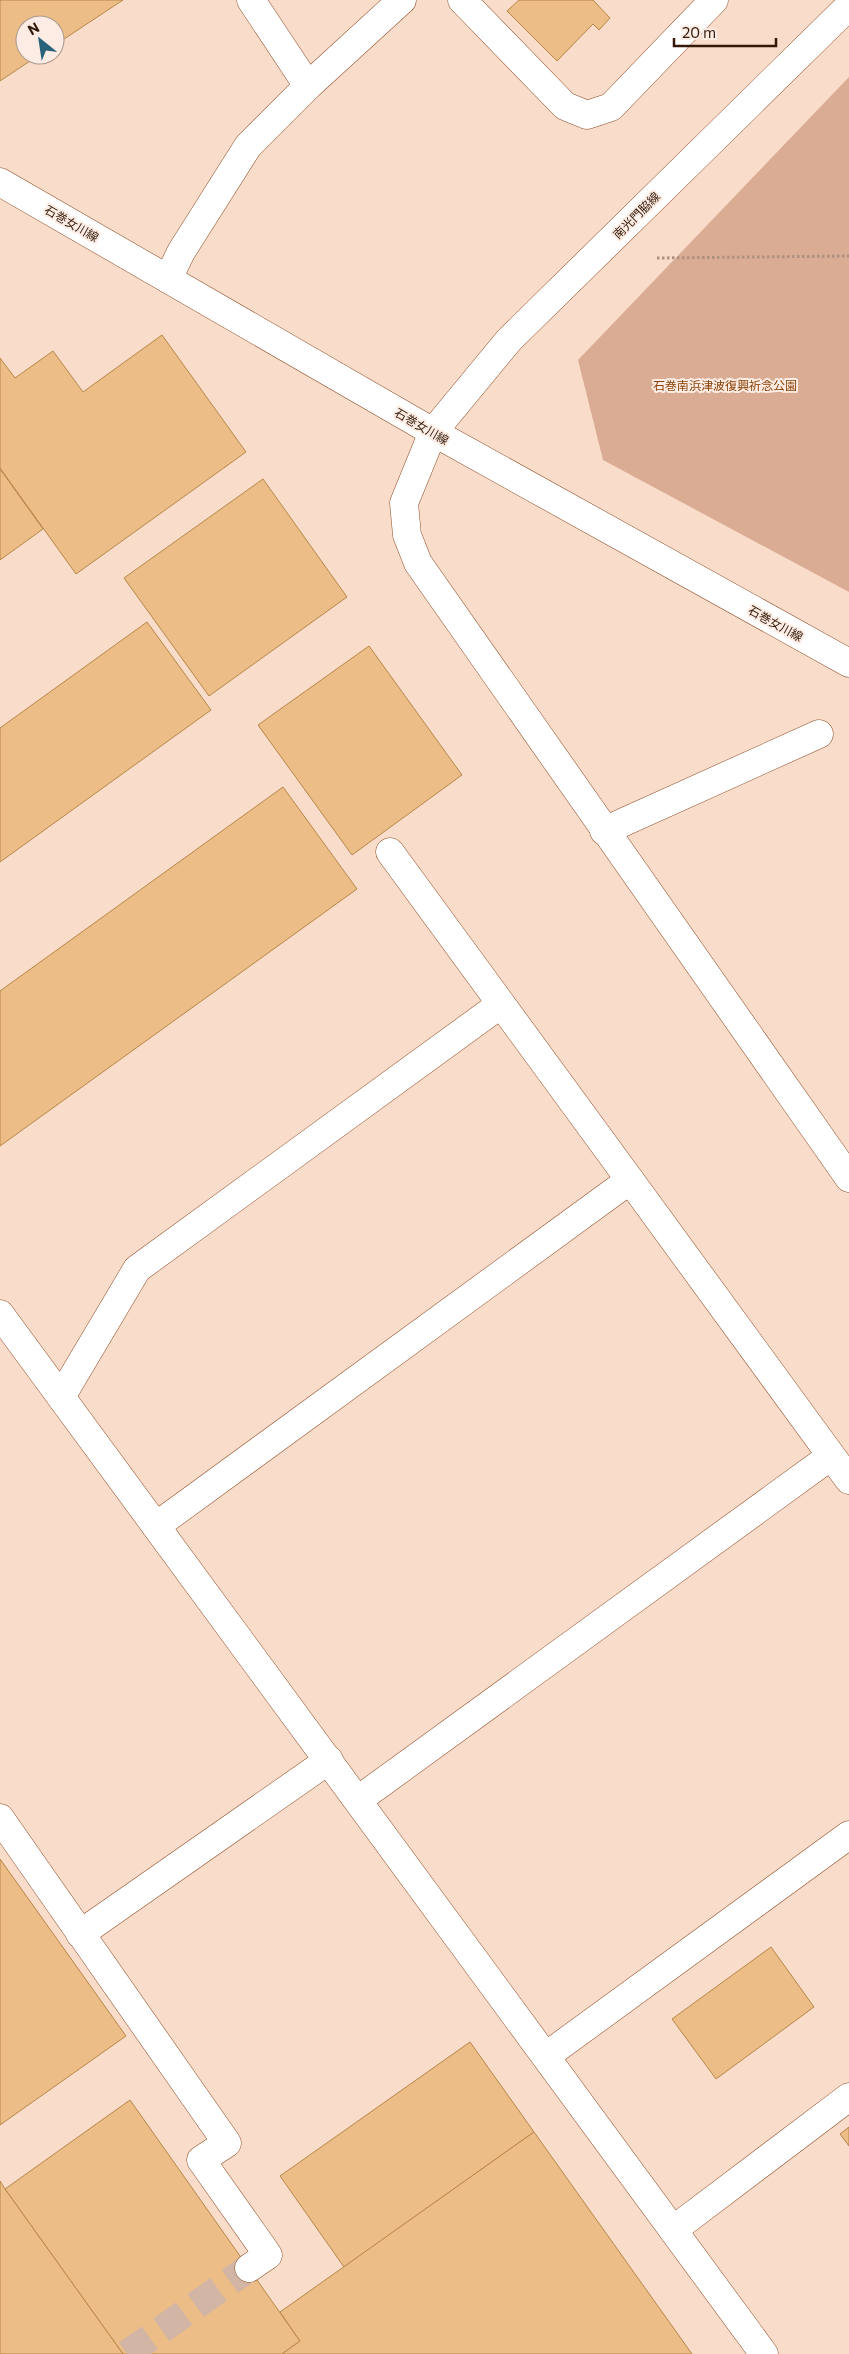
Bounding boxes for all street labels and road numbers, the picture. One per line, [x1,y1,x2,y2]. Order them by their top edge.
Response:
street label: 南光門脇線 [610,189,662,241]
street label: 石巻女川線 [43,202,101,244]
street label: 石巻女川線 [393,405,451,447]
street label: 石巻女川線 [746,602,806,644]

